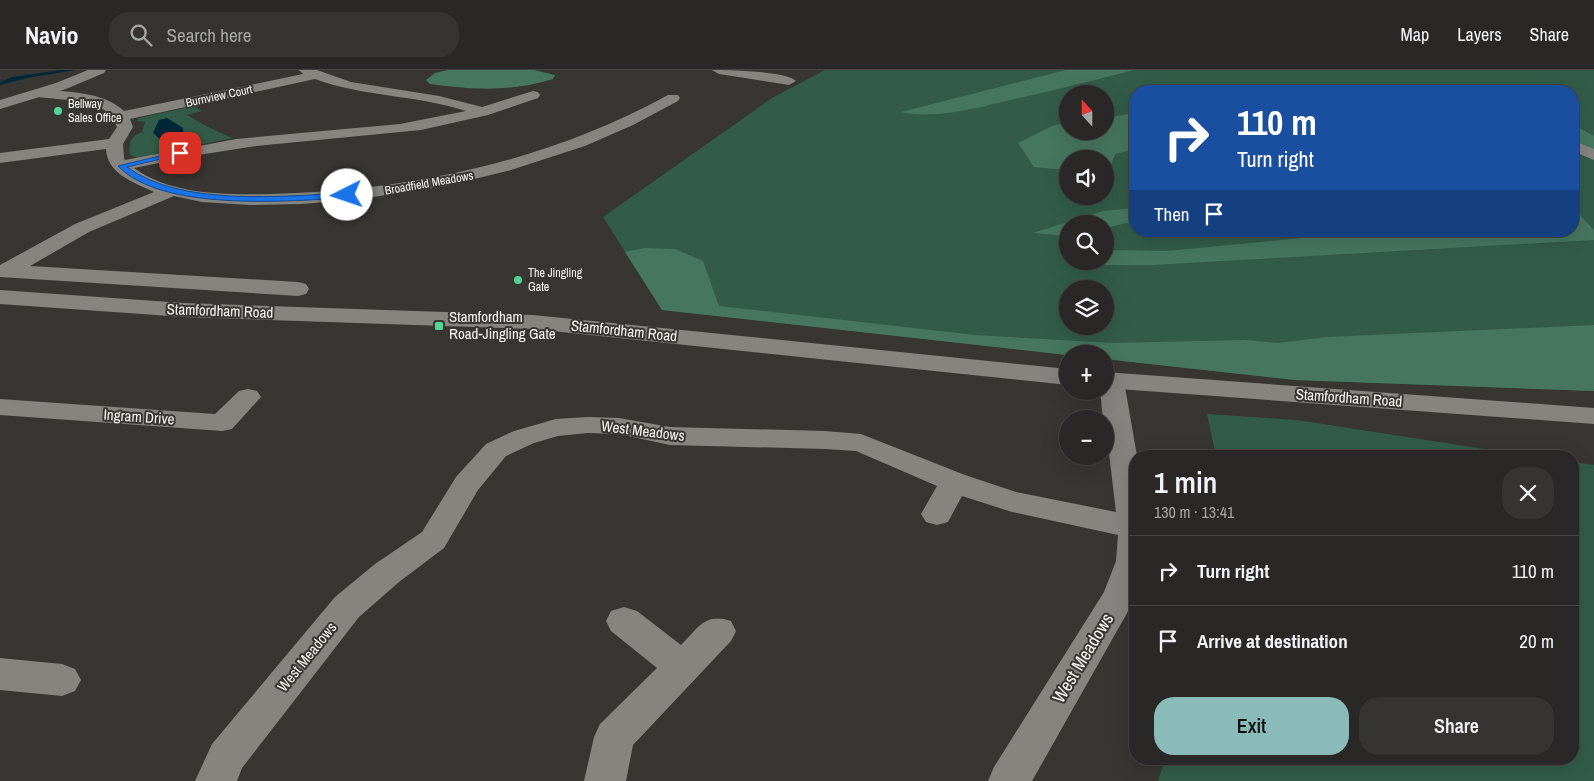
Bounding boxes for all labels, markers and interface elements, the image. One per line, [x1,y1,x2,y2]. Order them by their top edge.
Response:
search box [109,12,459,57]
text: Navio [25,19,79,51]
icon: search [127,21,155,49]
text: Search here [167,22,251,48]
text: Map [1401,22,1429,47]
text: Layers [1457,22,1502,47]
text: Share [1530,22,1569,47]
street label: Burnview Court [184,81,254,111]
north arrow [1059,85,1114,140]
map controls [1059,85,1114,465]
place label: Bellway Sales Office [68,96,121,126]
text: 110 m [1237,99,1317,146]
marker: Bellway Sales Office [52,105,64,117]
icon: right [1154,105,1219,170]
pin [159,132,201,174]
icon: arrive [166,139,194,167]
text: Turn right [1237,144,1314,174]
button: sound [1059,150,1114,205]
street label: Broadfield Meadows [383,167,475,199]
position arrow [320,168,372,220]
icon: arrive [1200,200,1228,228]
text: Then [1154,201,1190,227]
button: search [1059,215,1114,270]
place label: The Jingling Gate [528,265,583,295]
marker: The Jingling Gate [512,274,524,286]
button: layers [1059,280,1114,335]
street label: Stamfordham Road [166,298,274,323]
place label: Stamfordham Road-Jingling Gate [449,306,556,344]
street label: Stamfordham Road [570,314,678,347]
marker: Stamfordham Road-Jingling Gate [433,320,445,332]
button: + [1059,345,1114,400]
street label: Stamfordham Road [1295,383,1403,412]
street label: Ingram Drive [103,404,175,429]
button: − [1059,410,1114,465]
street label: West Meadows [600,415,686,446]
text: 1 min [1154,462,1217,502]
button: close [1502,467,1554,519]
text: 130 m · 13:41 [1154,501,1234,523]
icon: right [1154,557,1182,585]
text: Turn right [1197,558,1269,584]
text: 110 m [1512,558,1554,584]
street label: West Meadows [1046,608,1119,707]
street label: West Meadows [272,617,341,696]
icon: arrive [1154,627,1182,655]
text: Arrive at destination [1197,628,1348,654]
text: 20 m [1519,628,1554,654]
button: Exit [1154,697,1349,755]
button: Share [1359,697,1554,755]

